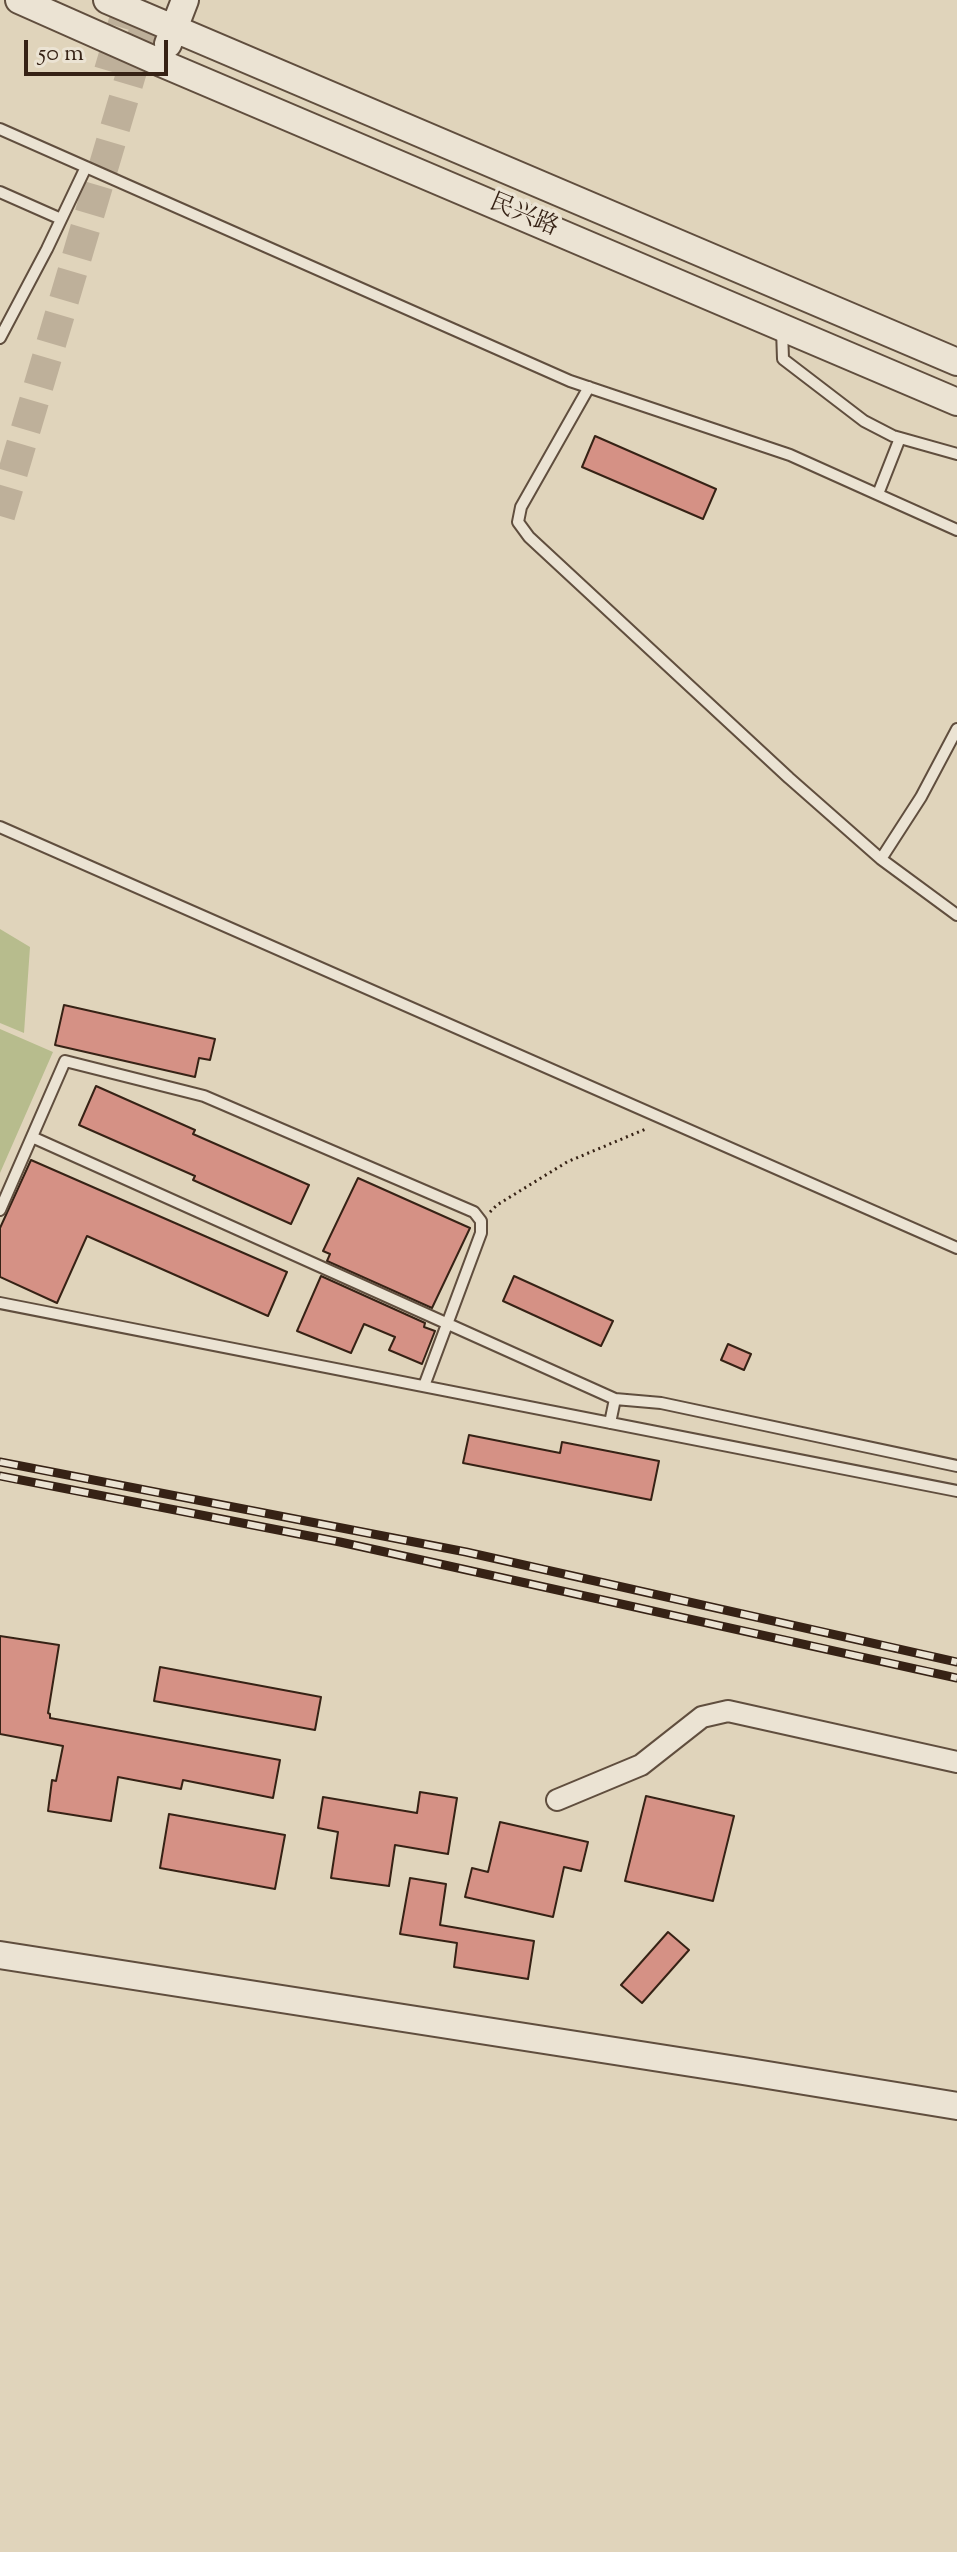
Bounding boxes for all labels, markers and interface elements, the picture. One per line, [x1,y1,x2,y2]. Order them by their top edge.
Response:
scale bar [28,24,172,74]
text: 50 m [38,37,84,71]
street label: 民兴路 [484,190,562,244]

